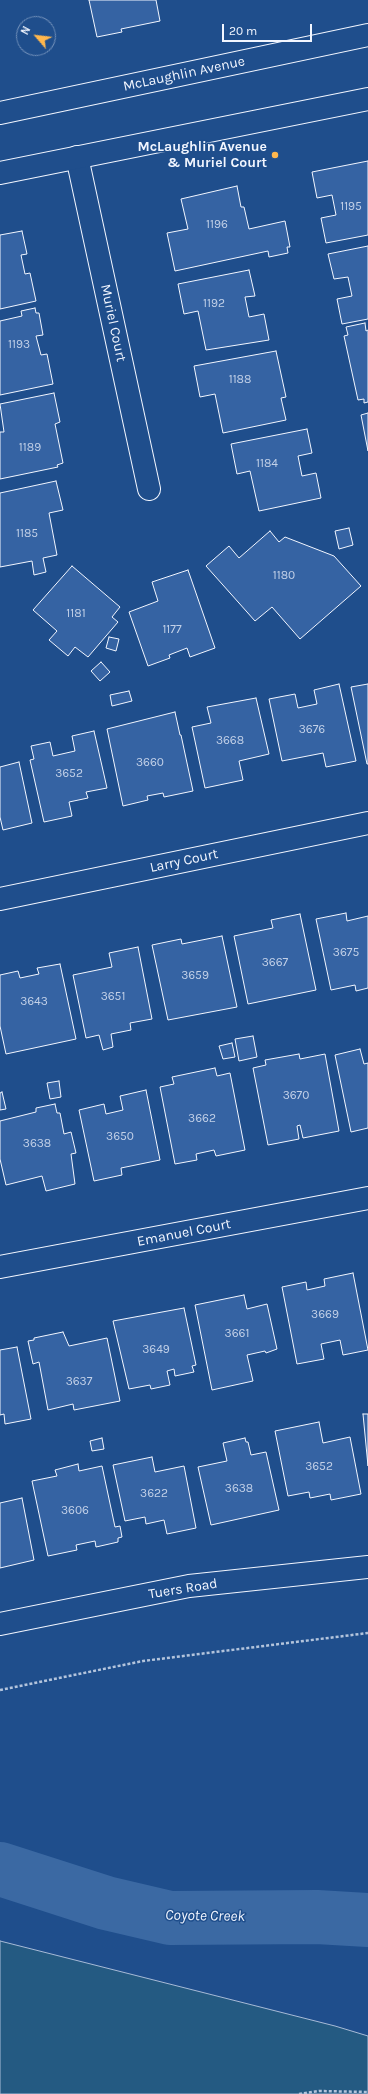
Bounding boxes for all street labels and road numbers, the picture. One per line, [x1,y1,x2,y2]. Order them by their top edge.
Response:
street label: McLaughlin Avenue [122,53,246,95]
street label: Muriel Court [97,283,129,363]
street label: Larry Court [148,846,220,876]
street label: Emanuel Court [136,1216,232,1250]
street label: Tuers Road [147,1575,219,1603]

